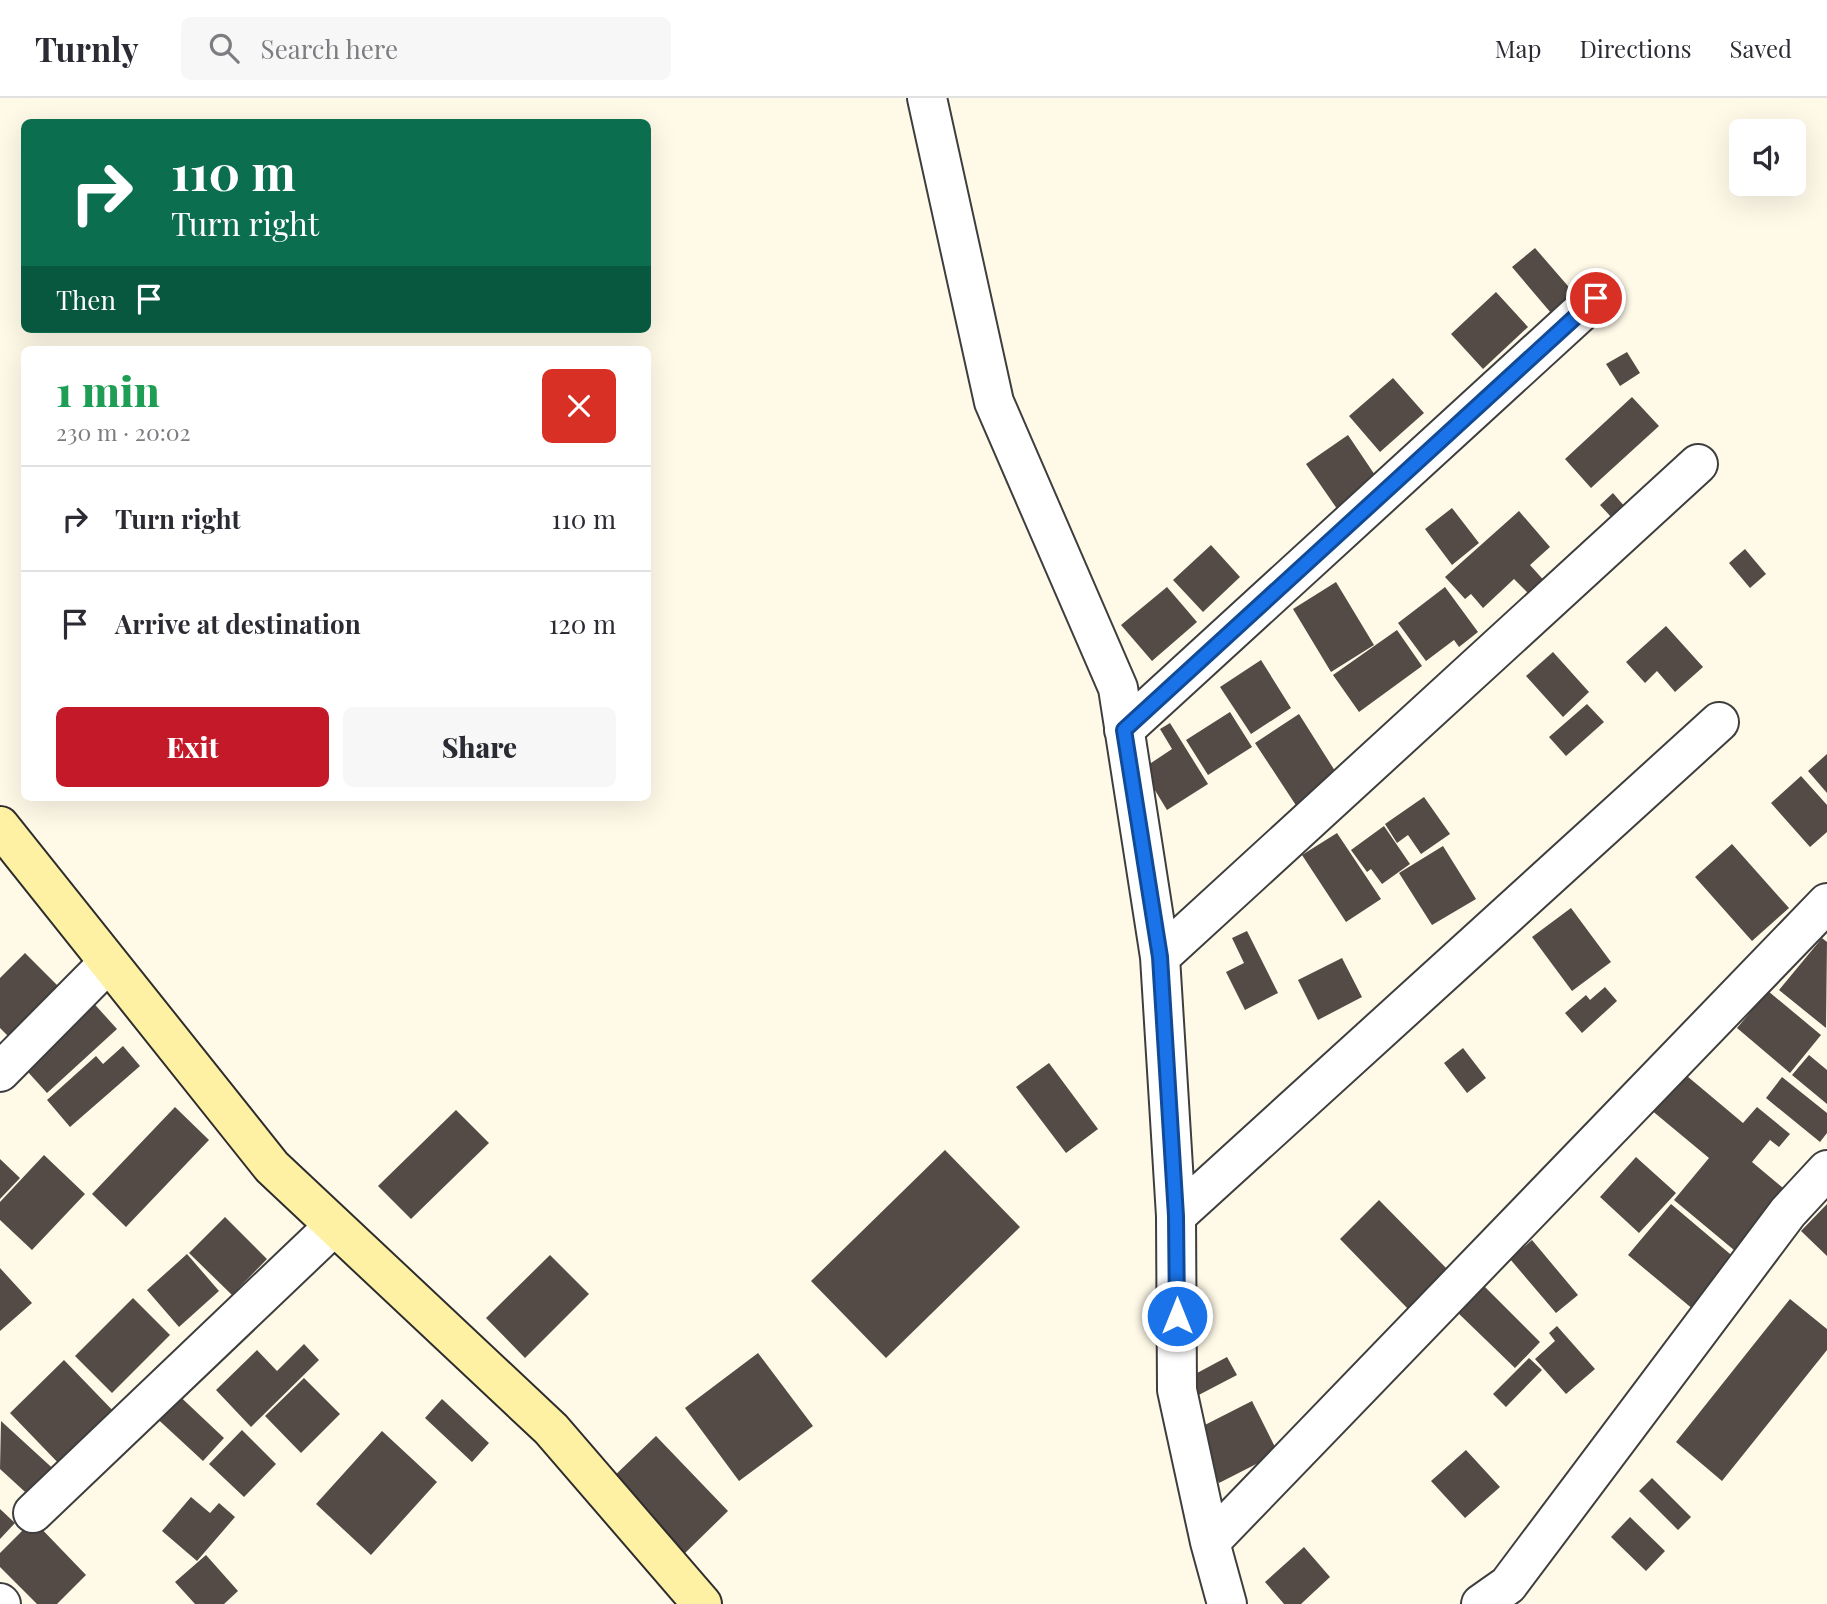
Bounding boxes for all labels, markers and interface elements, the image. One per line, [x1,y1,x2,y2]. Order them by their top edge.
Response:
search box [181,17,671,80]
text: Turnly [35,26,139,70]
icon: search [205,29,243,67]
text: Search here [261,31,398,66]
text: Map [1495,32,1541,64]
text: Directions [1579,32,1692,64]
text: Saved [1730,32,1792,64]
map controls [1729,119,1806,196]
button: sound [1729,119,1806,196]
text: 110 m [171,138,296,203]
icon: right [56,147,147,238]
text: Turn right [171,201,319,244]
pin [1566,268,1626,328]
icon: arrive [1577,279,1615,317]
icon: arrive [130,280,168,318]
text: Then [56,282,116,317]
text: 1 min [56,362,160,418]
button: close [542,369,616,443]
text: 230 m · 20:02 [56,416,191,447]
icon: right [56,500,94,538]
text: Turn right [115,501,241,536]
text: 110 m [552,501,616,536]
icon: arrive [56,605,94,643]
text: Arrive at destination [115,606,361,641]
text: 120 m [549,606,616,641]
button: Exit [56,707,329,787]
button: Share [343,707,616,787]
position arrow [1140,1279,1214,1353]

